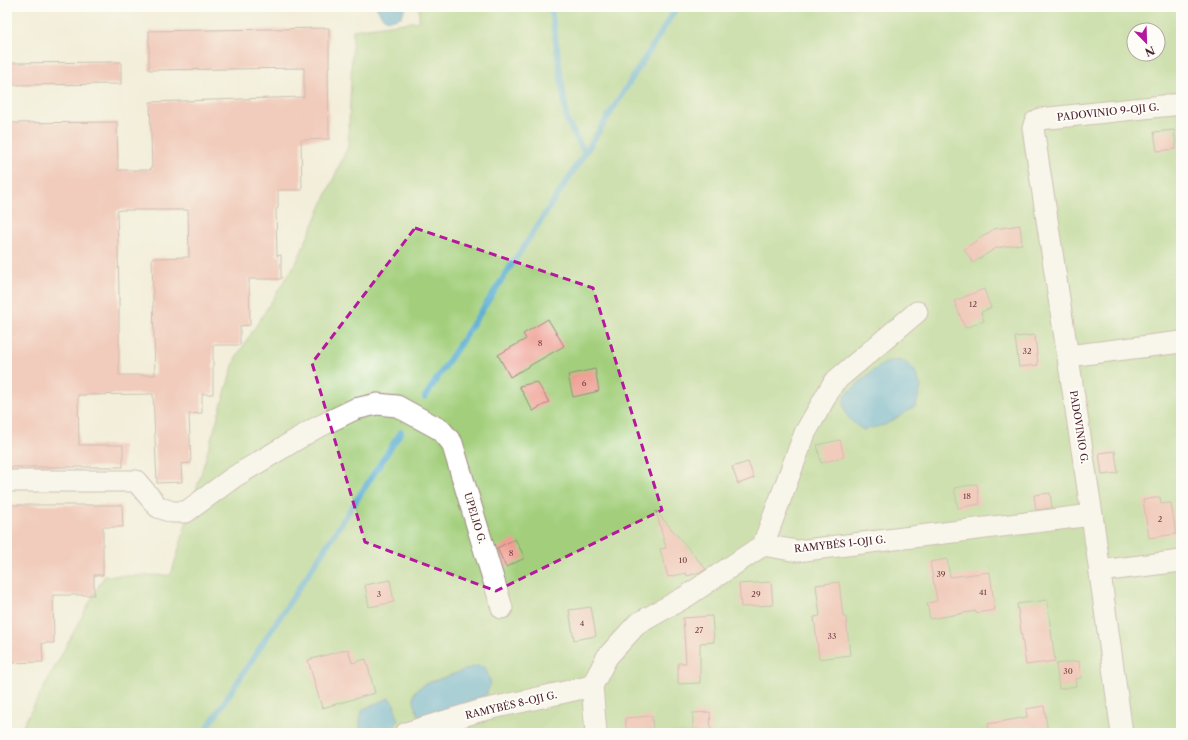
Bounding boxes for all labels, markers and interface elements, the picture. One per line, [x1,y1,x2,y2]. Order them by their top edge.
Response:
north arrow [1126,22,1166,62]
text: N [1142,43,1157,60]
street label: PADOVINIO 9-OJI G. [1056,100,1160,124]
house number: 12 [969,299,977,309]
house number: 8 [538,338,543,348]
house number: 32 [1022,346,1032,356]
house number: 6 [582,378,587,388]
street label: PADOVINIO G. [1067,389,1091,465]
street label: UPELIO G. [461,491,489,546]
house number: 18 [963,491,971,501]
house number: 2 [1158,514,1163,524]
street label: RAMYBĖS 1-OJI G. [794,533,887,555]
house number: 8 [509,548,514,558]
house number: 10 [679,555,687,565]
house number: 39 [936,569,946,579]
house number: 41 [979,587,988,597]
house number: 3 [377,589,381,599]
house number: 29 [751,589,761,599]
house number: 4 [580,618,585,628]
house number: 27 [695,625,703,635]
house number: 33 [828,631,836,641]
house number: 30 [1063,666,1073,676]
street label: RAMYBĖS 8-OJI G. [464,688,558,722]

